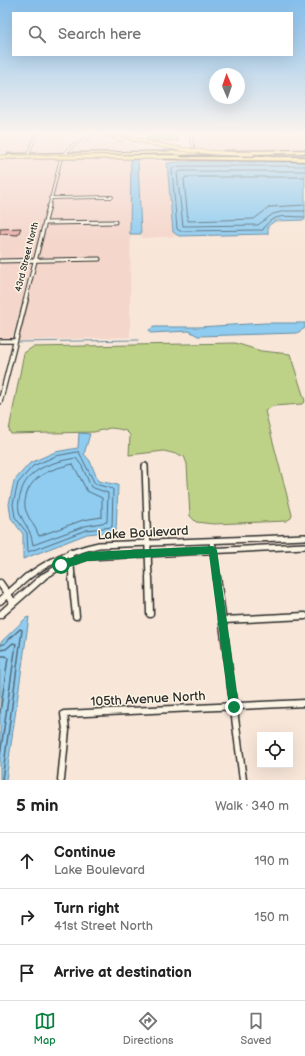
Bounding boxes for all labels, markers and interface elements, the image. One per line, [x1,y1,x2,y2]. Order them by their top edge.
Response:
search box [12,12,293,56]
icon: search [26,23,48,45]
text: Search here [58,25,141,44]
north arrow [209,68,245,104]
street label: 43rd Street North [13,221,41,293]
street label: Lake Boulevard [97,523,189,543]
route start [52,556,70,574]
street label: 105th Avenue North [90,688,206,710]
route end [225,698,243,716]
map controls [257,732,293,768]
button: locate [257,732,293,768]
text: 5 min [16,796,59,816]
text: Walk · 340 m [215,798,289,814]
text: Continue [54,843,116,862]
icon: ahead [16,850,38,872]
text: 190 m [255,853,289,869]
text: Lake Boulevard [54,862,145,878]
text: Turn right [54,899,119,918]
icon: right [16,906,38,928]
text: 150 m [255,909,289,925]
text: 41st Street North [54,918,153,934]
icon: arrive [16,962,38,984]
text: Arrive at destination [54,963,192,982]
tab: Map [34,1010,56,1047]
tab: Directions [123,1010,173,1047]
tab: Saved [241,1010,271,1047]

